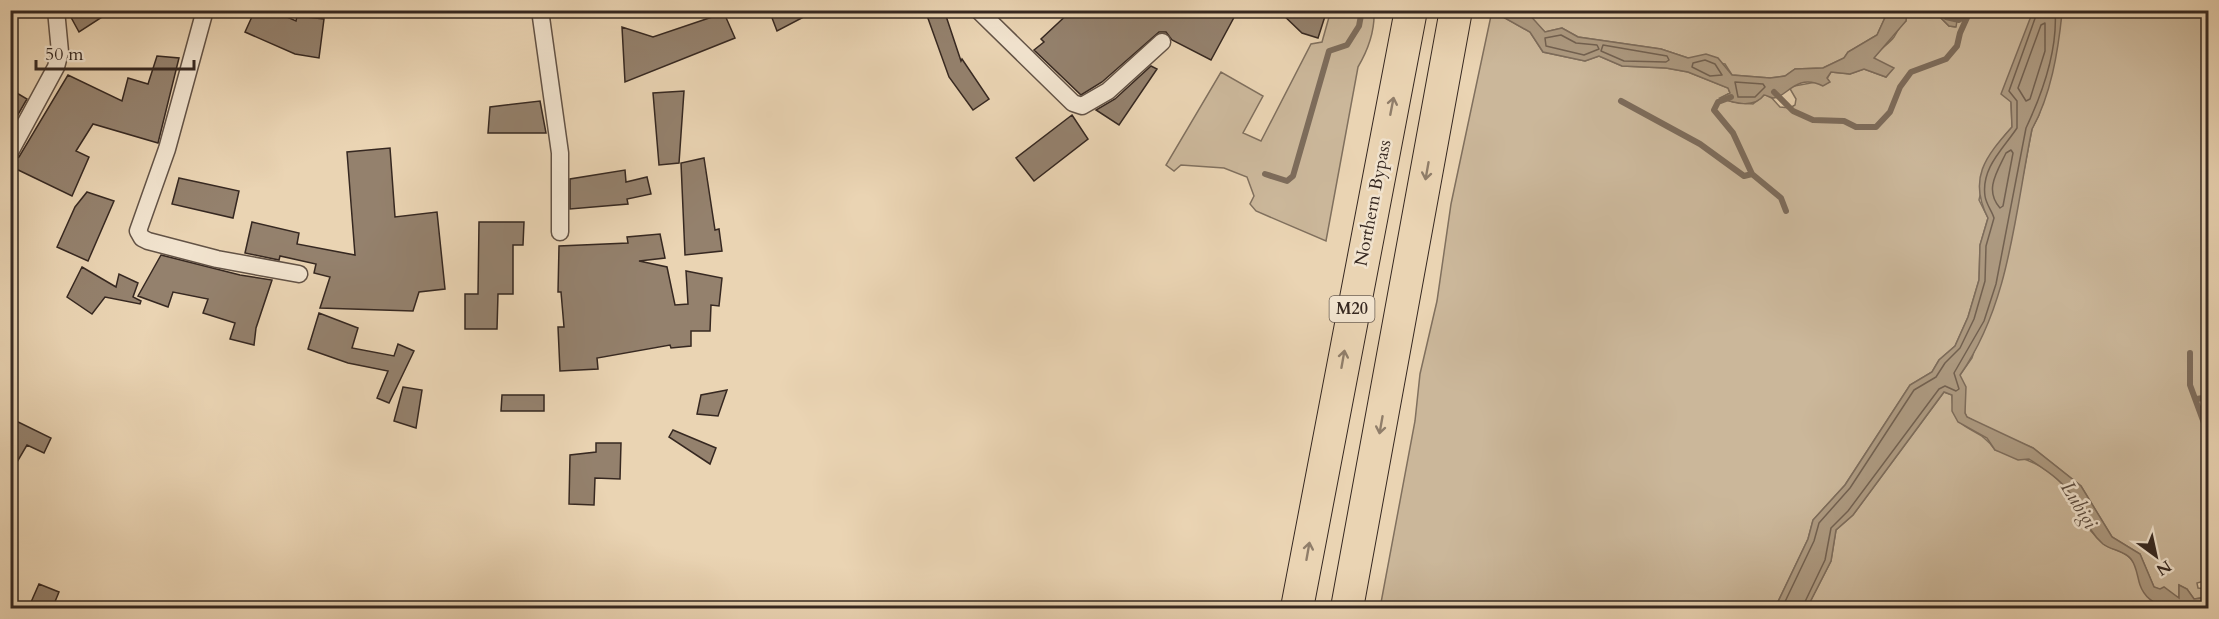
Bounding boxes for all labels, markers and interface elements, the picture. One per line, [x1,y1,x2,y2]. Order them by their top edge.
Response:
scale bar [36,33,194,71]
text: 50 m [45,42,84,67]
one-way arrow [1387,97,1398,116]
street label: Northern Bypass [1349,138,1397,268]
one-way arrow [1422,161,1433,181]
road number: M20 [1330,296,1374,322]
one-way arrow [1338,350,1349,369]
one-way arrow [1375,415,1386,435]
water label: Lubigi [2054,476,2104,534]
north arrow [2126,526,2186,586]
one-way arrow [1303,542,1314,561]
text: N [2152,555,2175,581]

